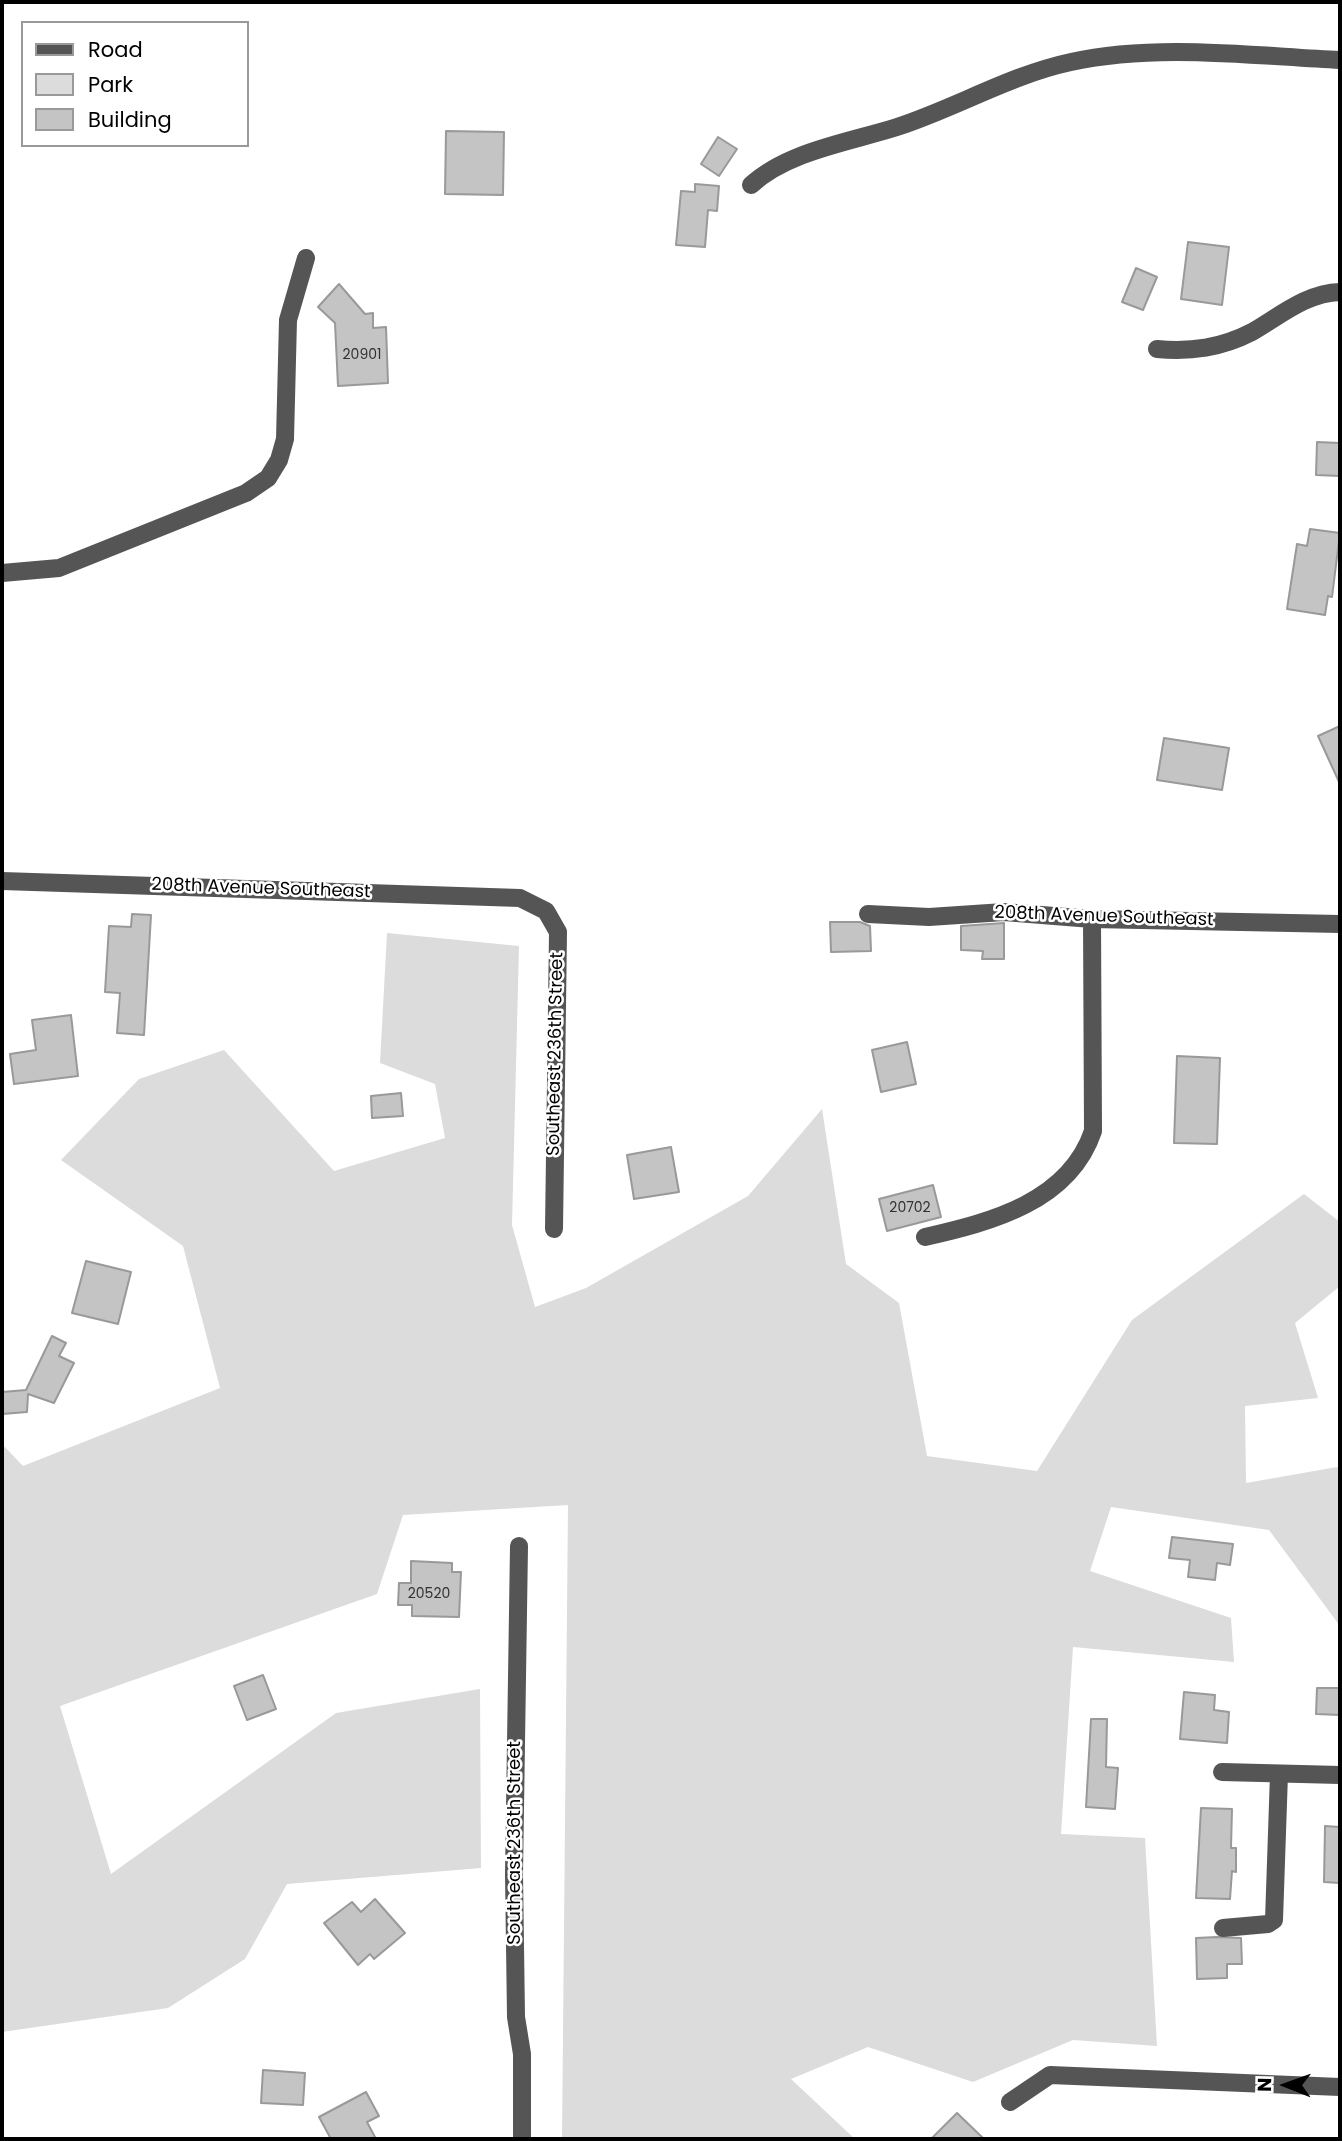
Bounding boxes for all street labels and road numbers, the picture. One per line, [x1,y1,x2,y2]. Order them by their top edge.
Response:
street label: 208th Avenue Southeast [151,874,371,904]
street label: 208th Avenue Southeast [994,902,1214,932]
street label: Southeast 236th Street [543,952,569,1156]
street label: Southeast 236th Street [504,1741,526,1945]

